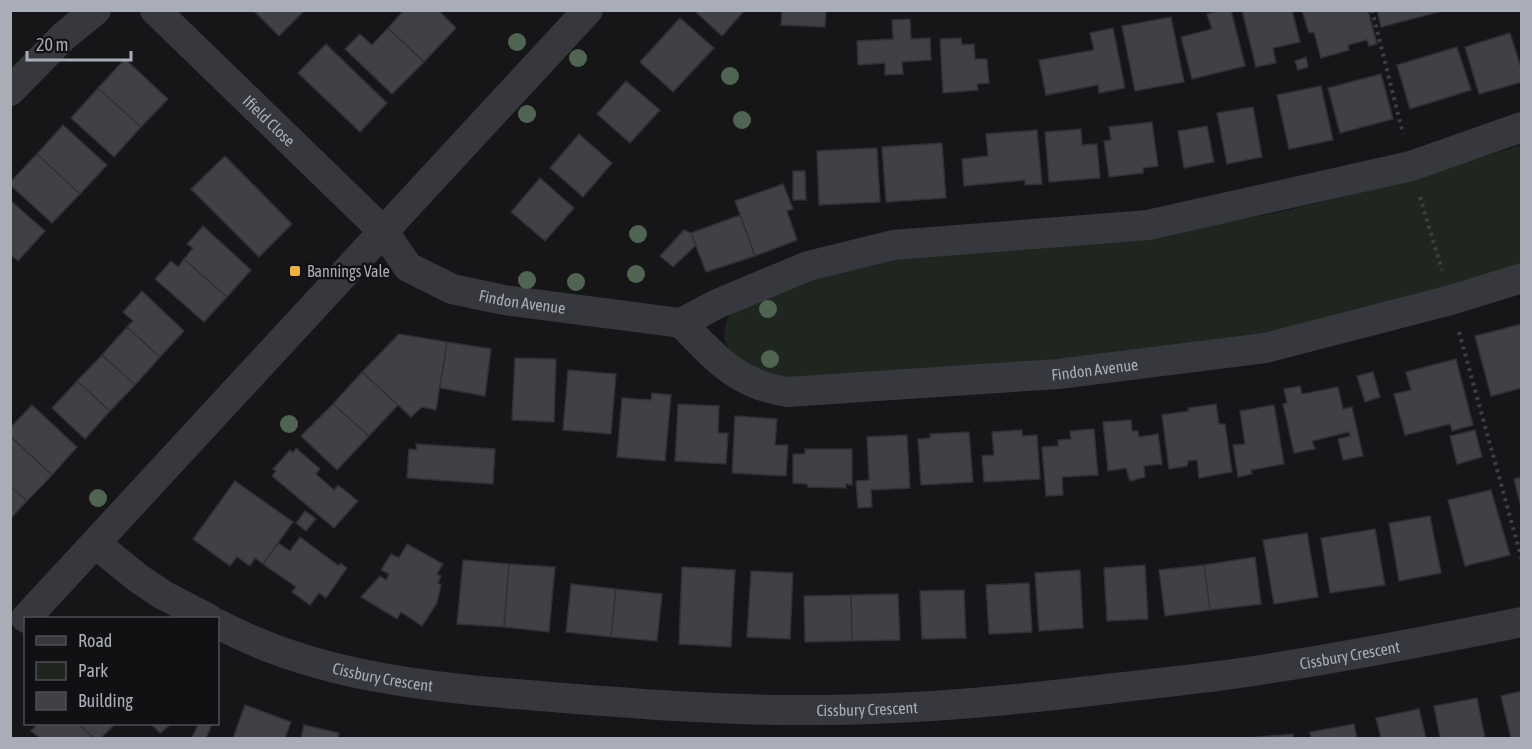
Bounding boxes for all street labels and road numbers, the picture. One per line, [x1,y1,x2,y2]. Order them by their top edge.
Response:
street label: Ifield Close [240,92,299,150]
street label: Findon Avenue [477,286,567,317]
street label: Findon Avenue [1051,355,1139,383]
street label: Cissbury Crescent [1298,637,1402,673]
street label: Cissbury Crescent [331,659,434,695]
street label: Cissbury Crescent [816,698,919,719]

